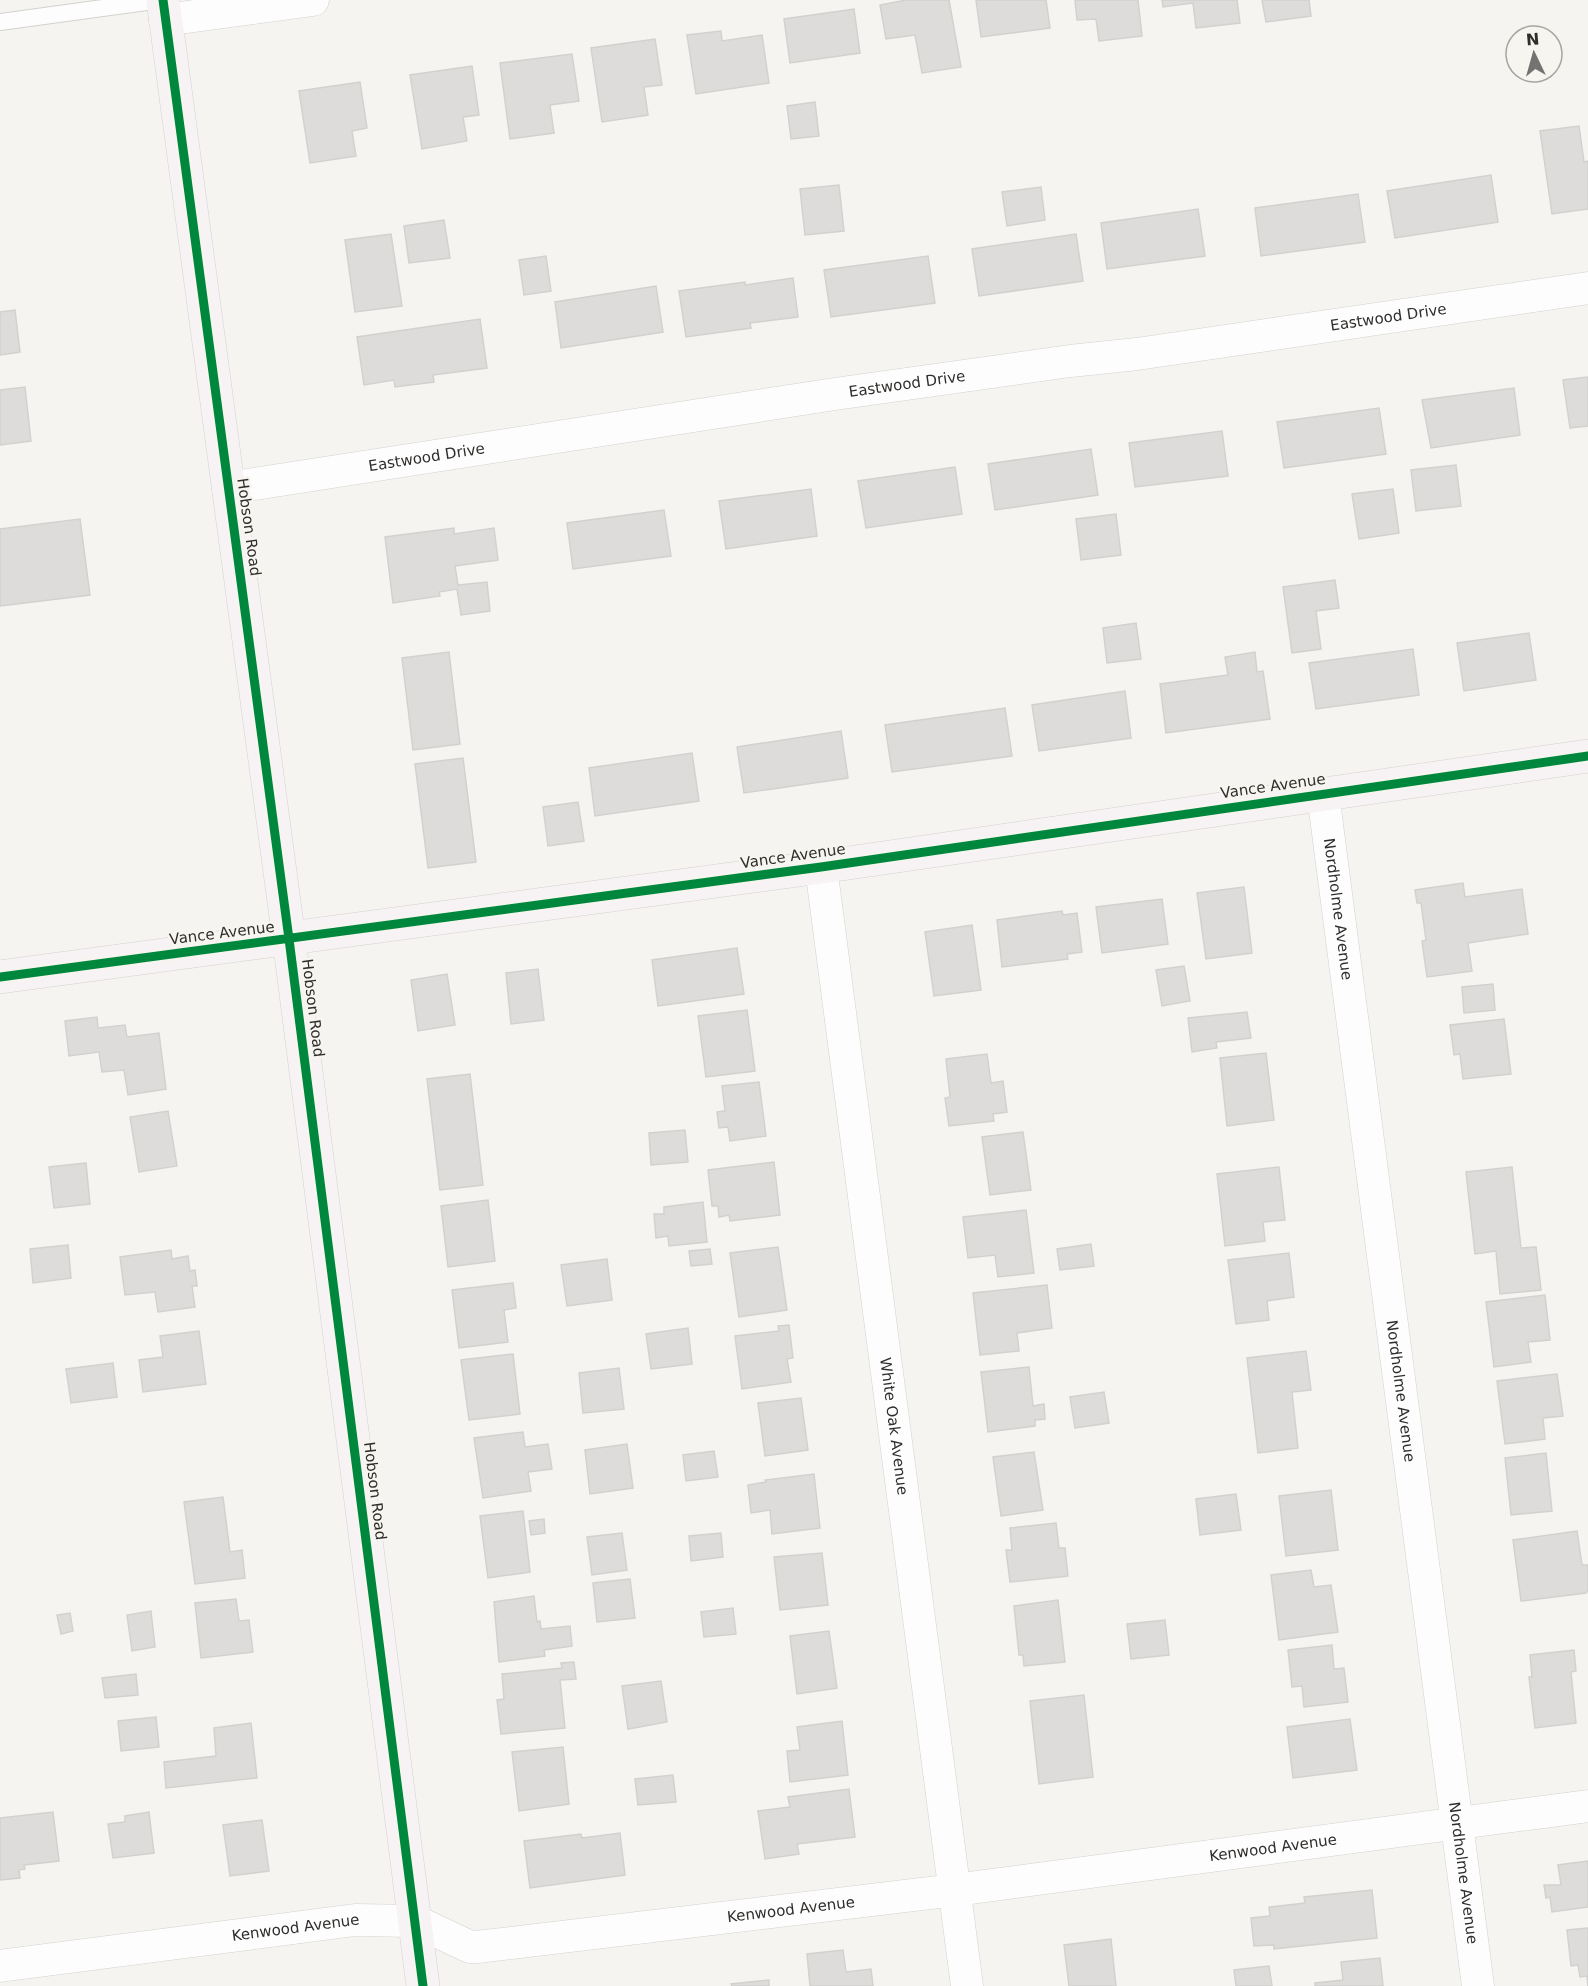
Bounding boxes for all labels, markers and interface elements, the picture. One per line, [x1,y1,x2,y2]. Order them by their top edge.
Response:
north arrow [1504,24,1564,84]
text: N [1525,30,1540,50]
street label: Eastwood Drive [1329,300,1448,335]
street label: Eastwood Drive [848,367,966,401]
street label: Eastwood Drive [367,439,486,475]
street label: Hobson Road [233,477,265,577]
street label: Vance Avenue [1219,770,1327,802]
street label: Nordholme Avenue [1320,837,1356,981]
street label: Vance Avenue [739,840,847,872]
street label: Vance Avenue [168,918,276,948]
street label: Hobson Road [298,958,328,1058]
street label: Nordholme Avenue [1382,1319,1419,1463]
street label: White Oak Avenue [876,1356,912,1496]
street label: Hobson Road [360,1441,390,1541]
street label: Nordholme Avenue [1445,1801,1481,1945]
street label: Kenwood Avenue [1208,1830,1338,1865]
street label: Kenwood Avenue [726,1893,856,1926]
street label: Kenwood Avenue [231,1911,360,1945]

